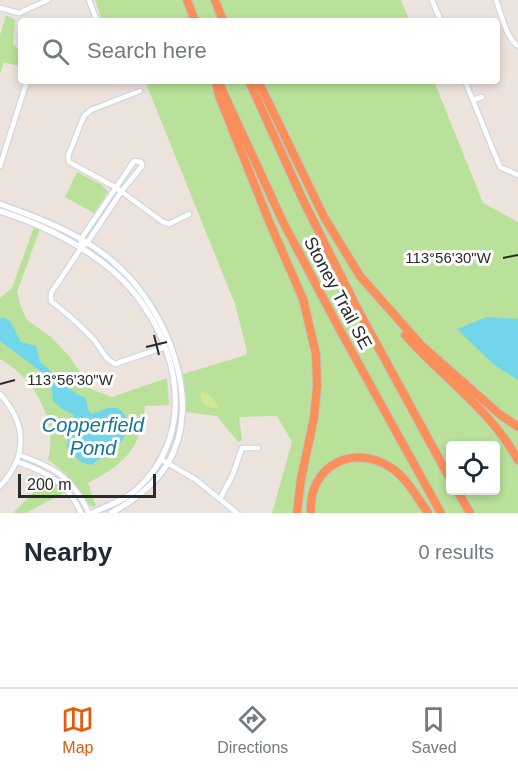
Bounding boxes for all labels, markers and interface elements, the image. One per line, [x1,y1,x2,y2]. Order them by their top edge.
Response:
search box [18,18,500,84]
icon: search [39,35,72,68]
text: Search here [87,38,207,63]
street label: Stoney Trail SE [300,234,376,352]
text: 113°56'30"W [405,249,492,266]
text: 113°56'30"W [27,371,114,388]
water label: Copperfield Pond [42,414,145,459]
map controls [446,441,500,495]
button: locate [446,441,500,495]
scale bar [18,471,156,498]
text: 200 m [27,476,71,493]
text: Nearby [24,537,112,567]
text: 0 results [418,541,494,563]
tab: Map [61,703,94,757]
tab: Directions [217,703,288,757]
tab: Saved [411,703,457,757]

